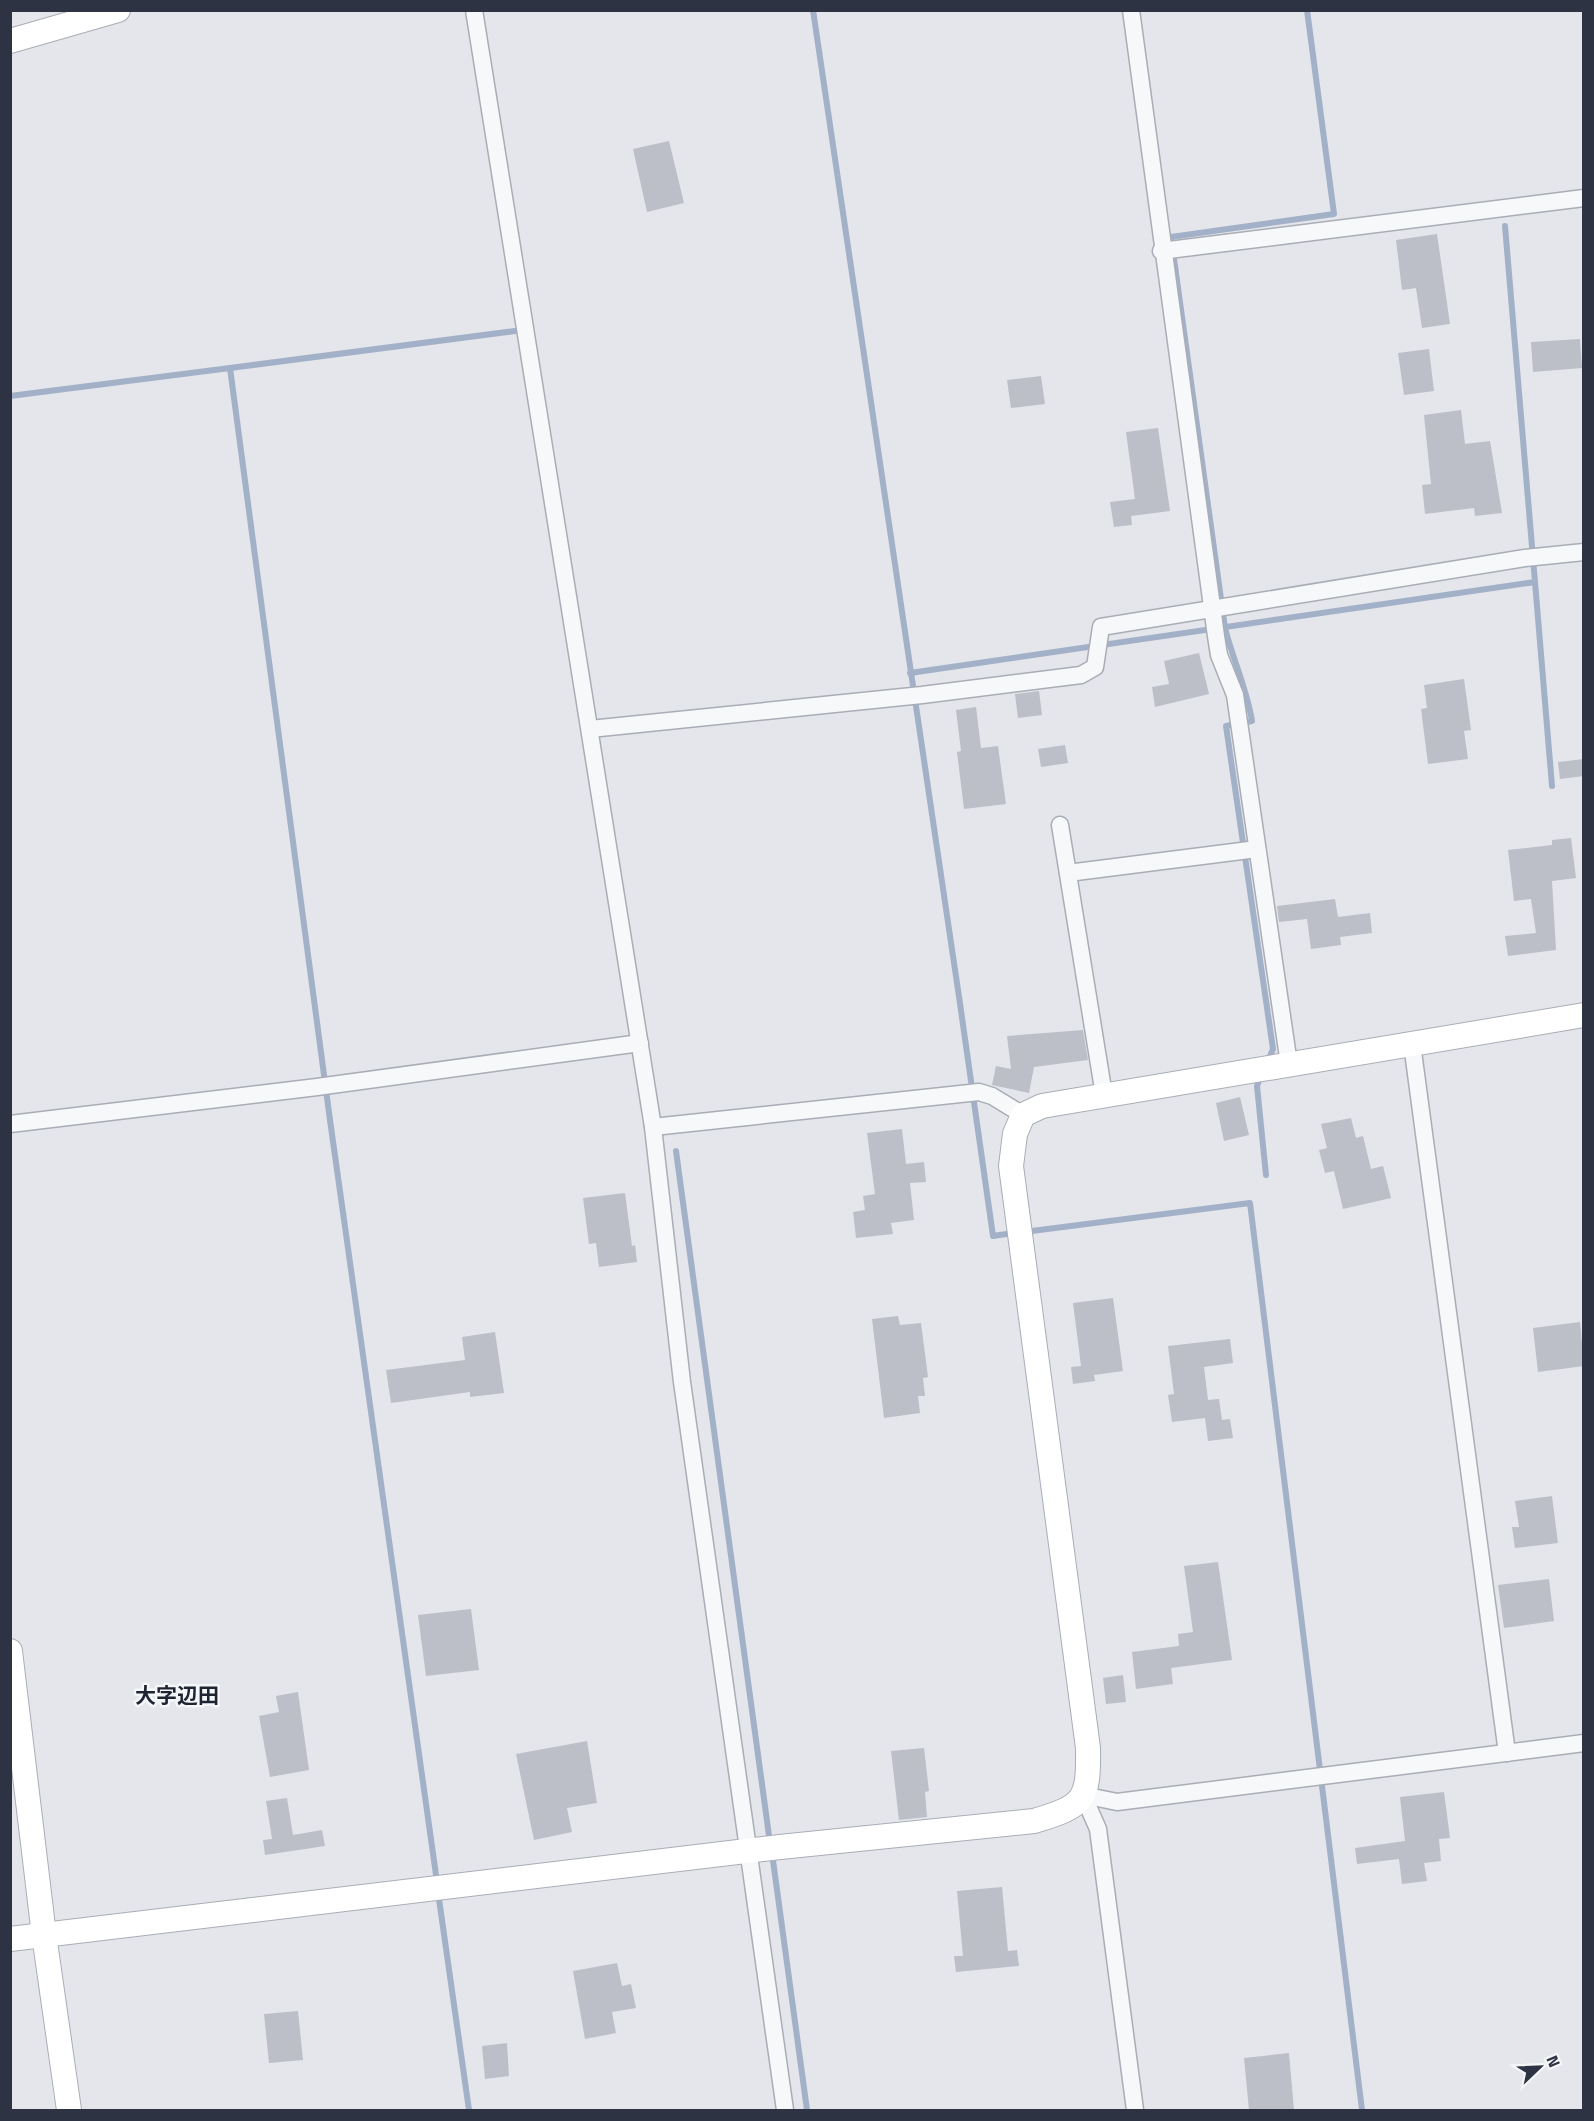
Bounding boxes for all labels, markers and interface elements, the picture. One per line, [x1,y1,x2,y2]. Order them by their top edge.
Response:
district label: 大字辺田 [135,1679,219,1711]
north arrow [1510,2037,1570,2097]
text: N [1541,2051,1567,2071]

